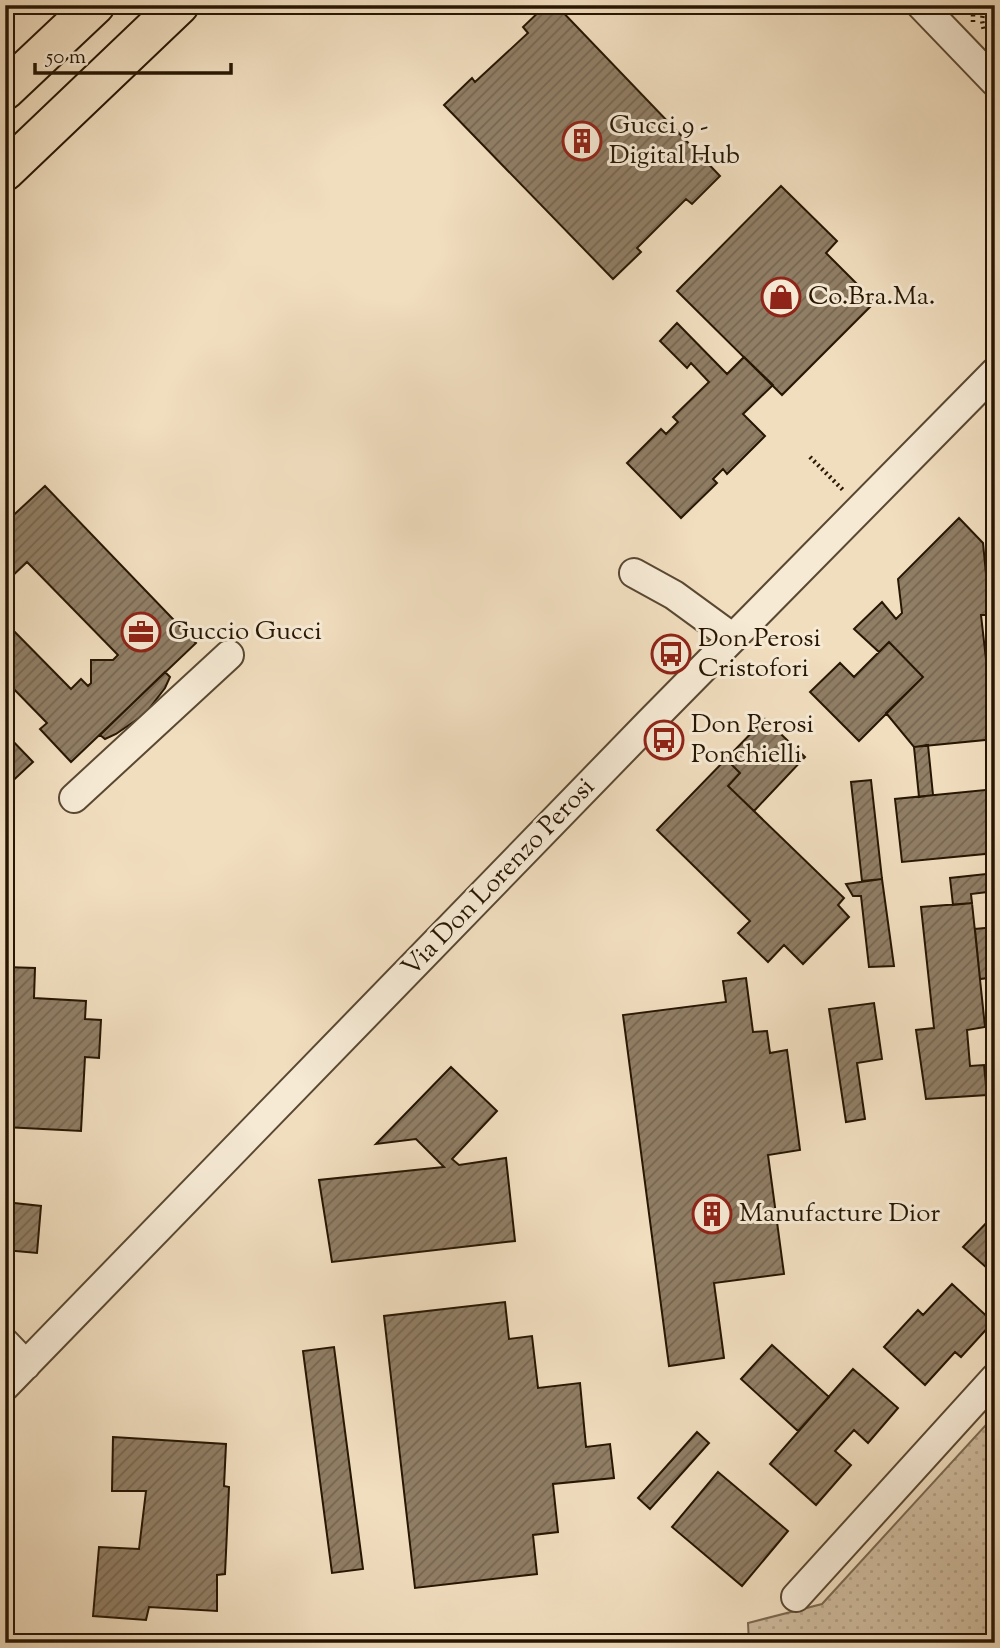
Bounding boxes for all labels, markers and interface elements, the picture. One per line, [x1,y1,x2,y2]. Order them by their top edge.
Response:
scale bar [35,32,231,76]
text: 50 m [45,43,86,73]
place label: Gucci 9 - Digital Hub [609,108,740,175]
building icon: Gucci 9 - Digital Hub [561,120,603,162]
shop icon: Co.Bra.Ma. [760,276,802,318]
place label: Co.Bra.Ma. [808,279,935,316]
office icon: Guccio Gucci [120,611,162,653]
place label: Guccio Gucci [168,614,322,651]
place label: Don Perosi Cristofori [698,621,821,688]
bus stop icon: Don Perosi Cristofori [650,633,692,675]
place label: Don Perosi Ponchielli [691,707,814,774]
bus stop icon: Don Perosi Ponchielli [643,719,685,761]
street label: Via Don Lorenzo Perosi [394,770,604,986]
building icon: Manufacture Dior [691,1193,733,1235]
place label: Manufacture Dior [739,1196,941,1233]

